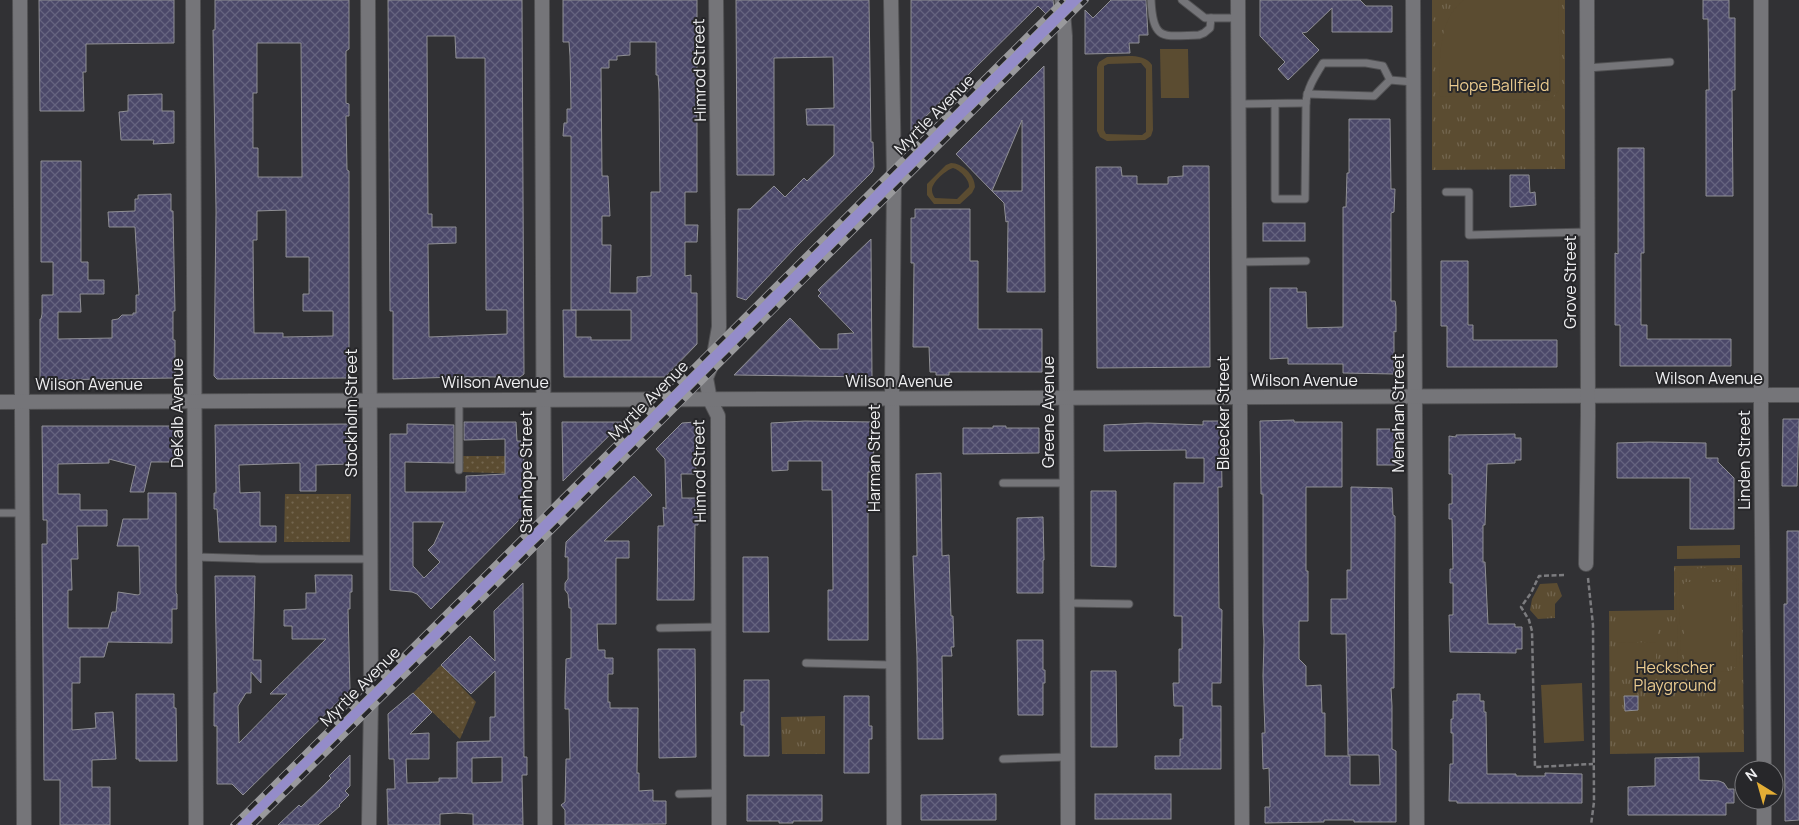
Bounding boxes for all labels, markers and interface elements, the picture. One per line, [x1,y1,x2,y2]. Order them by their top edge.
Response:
street label: Himrod Street [687,18,711,122]
street label: Myrtle Avenue [889,69,979,159]
park label: Hope Ballfield [1449,74,1549,96]
street label: Grove Street [1559,235,1581,329]
street label: Stockholm Street [340,349,362,477]
street label: Menahan Street [1387,353,1409,473]
street label: Myrtle Avenue [603,355,693,445]
street label: Greene Avenue [1037,356,1059,468]
street label: Bleecker Street [1212,356,1234,470]
street label: DeKalb Avenue [166,358,188,468]
street label: Wilson Avenue [1655,367,1763,389]
street label: Wilson Avenue [1250,369,1358,391]
street label: Wilson Avenue [845,370,953,392]
street label: Wilson Avenue [441,371,549,393]
street label: Wilson Avenue [35,373,143,395]
street label: Harman Street [863,404,885,512]
street label: Linden Street [1733,410,1755,510]
street label: Stanhope Street [515,411,537,533]
street label: Himrod Street [687,419,711,523]
street label: Myrtle Avenue [315,641,405,731]
park label: Heckscher Playground [1633,656,1717,696]
north arrow [1734,760,1784,810]
text: N [1741,764,1761,785]

